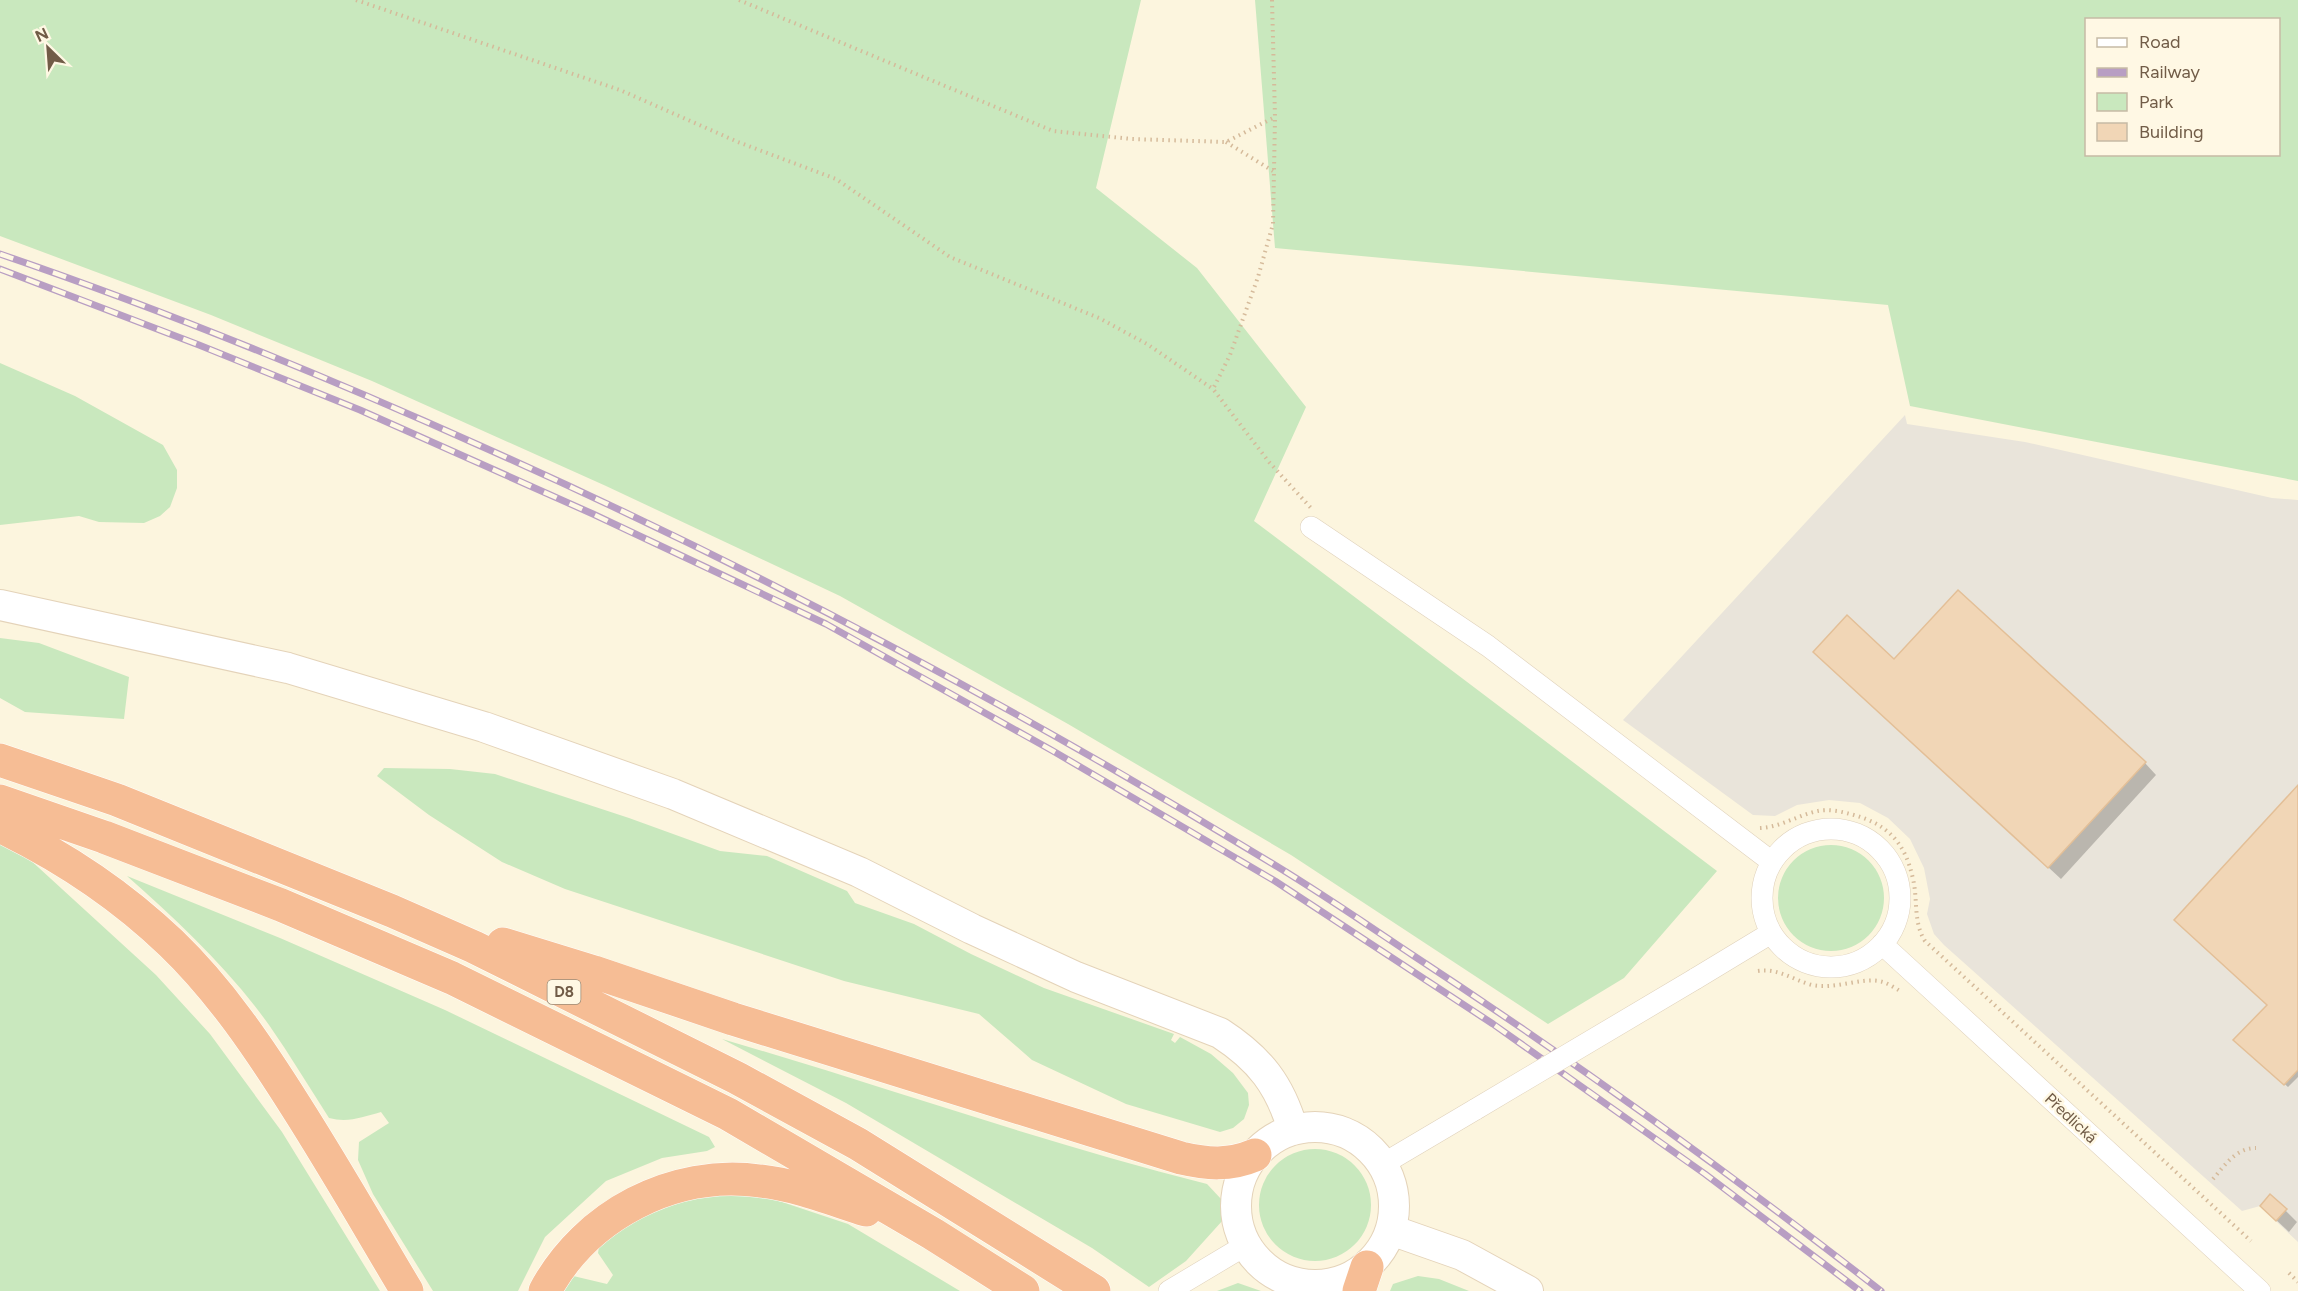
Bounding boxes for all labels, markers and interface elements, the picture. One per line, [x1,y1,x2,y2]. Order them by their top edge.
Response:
north arrow [18,18,78,78]
legend [2085,18,2280,156]
text: N [32,24,51,46]
text: Road [2139,31,2180,53]
text: Railway [2139,61,2201,83]
text: Park [2139,91,2174,113]
text: Building [2139,121,2204,143]
road number: D8 [548,980,580,1004]
street label: Předlická [2041,1089,2101,1147]

